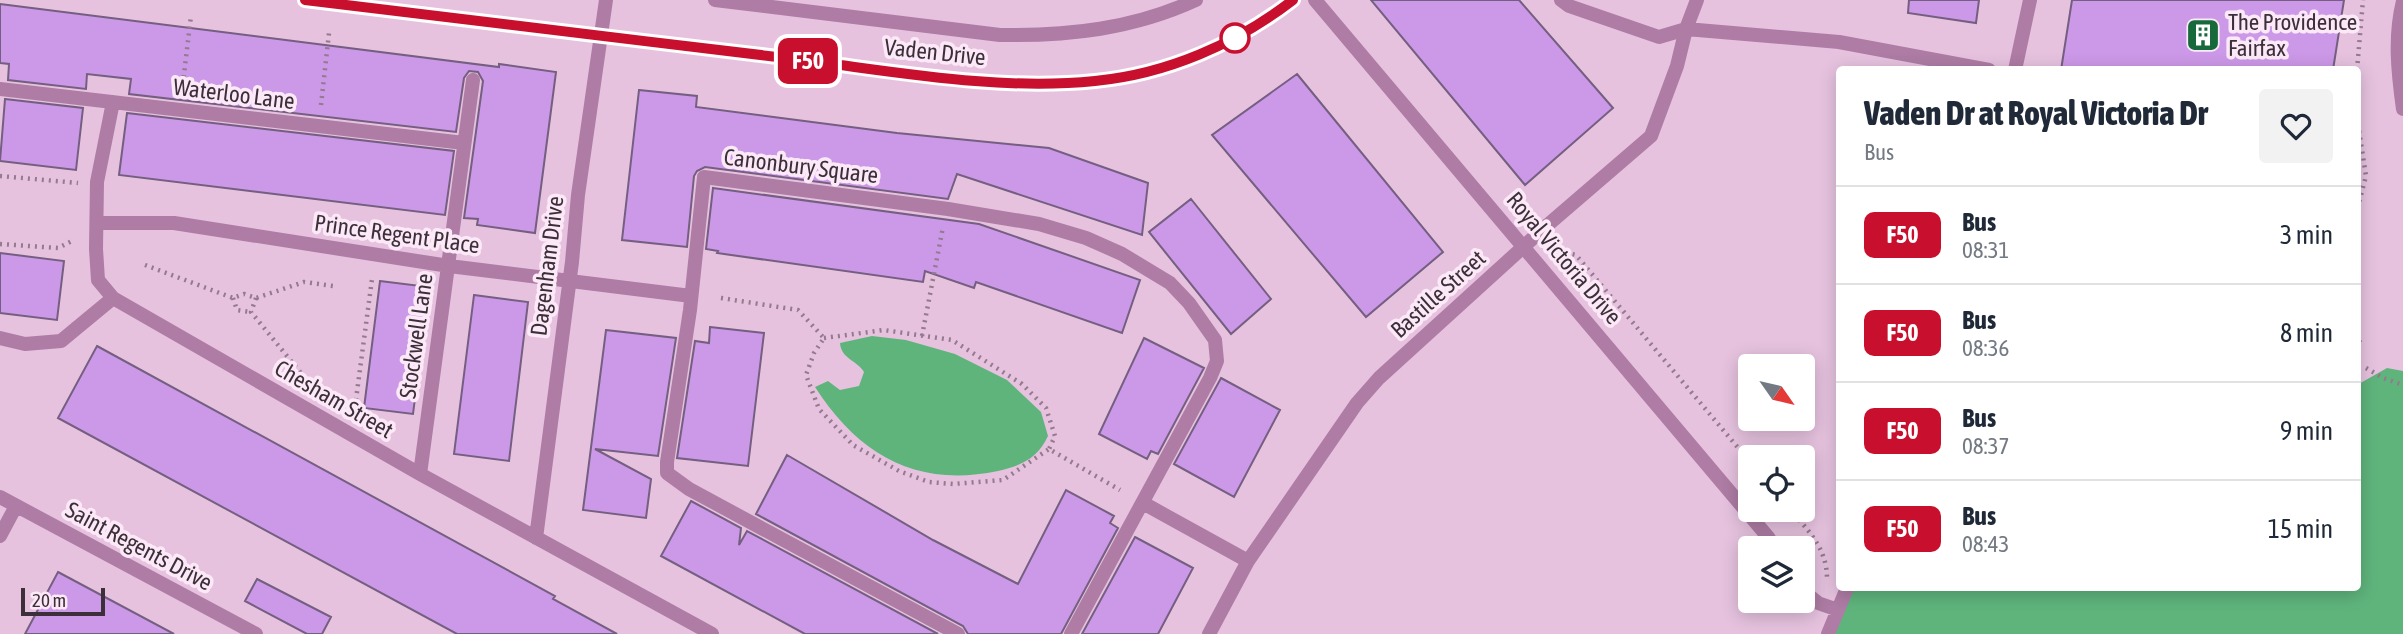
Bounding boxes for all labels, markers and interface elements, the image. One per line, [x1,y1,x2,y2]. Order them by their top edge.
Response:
place label: The Providence Fairfax [2228,9,2357,61]
building icon: The Providence Fairfax [2184,16,2222,54]
unlabelled marker [1220,23,1250,53]
street label: Vaden Drive [883,34,987,70]
line badge: F50 [768,38,848,84]
text: F50 [792,47,824,74]
street label: Waterloo Lane [172,74,296,114]
button: heart [2259,89,2333,163]
text: Vaden Dr at Royal Victoria Dr [1864,94,2207,132]
text: Bus [1864,139,1894,165]
street label: Canonbury Square [722,144,880,188]
street label: Royal Victoria Drive [1501,187,1627,329]
street label: Dagenham Drive [526,195,568,337]
text: Bus [1962,207,1996,237]
street label: Prince Regent Place [313,210,481,258]
text: 3 min [2280,220,2333,250]
text: F50 [1886,221,1919,248]
text: 08:31 [1962,237,2009,263]
street label: Bastille Street [1386,245,1490,343]
street label: Stockwell Lane [394,272,438,400]
text: Bus [1962,305,1996,335]
text: 8 min [2280,318,2333,348]
text: F50 [1886,319,1919,346]
text: 08:36 [1962,335,2009,361]
north arrow [1738,354,1815,430]
map controls [1738,354,1815,613]
street label: Chesham Street [270,355,398,443]
text: Bus [1962,403,1996,433]
text: 9 min [2280,416,2333,446]
text: F50 [1886,417,1919,444]
text: 08:37 [1962,433,2009,459]
button: locate [1738,445,1815,522]
street label: Saint Regents Drive [61,496,217,596]
text: Bus [1962,501,1996,531]
text: 15 min [2268,514,2333,544]
text: F50 [1886,515,1919,542]
text: 08:43 [1962,531,2009,557]
button: layers [1738,536,1815,613]
scale bar [21,585,105,617]
text: 20 m [32,589,66,611]

